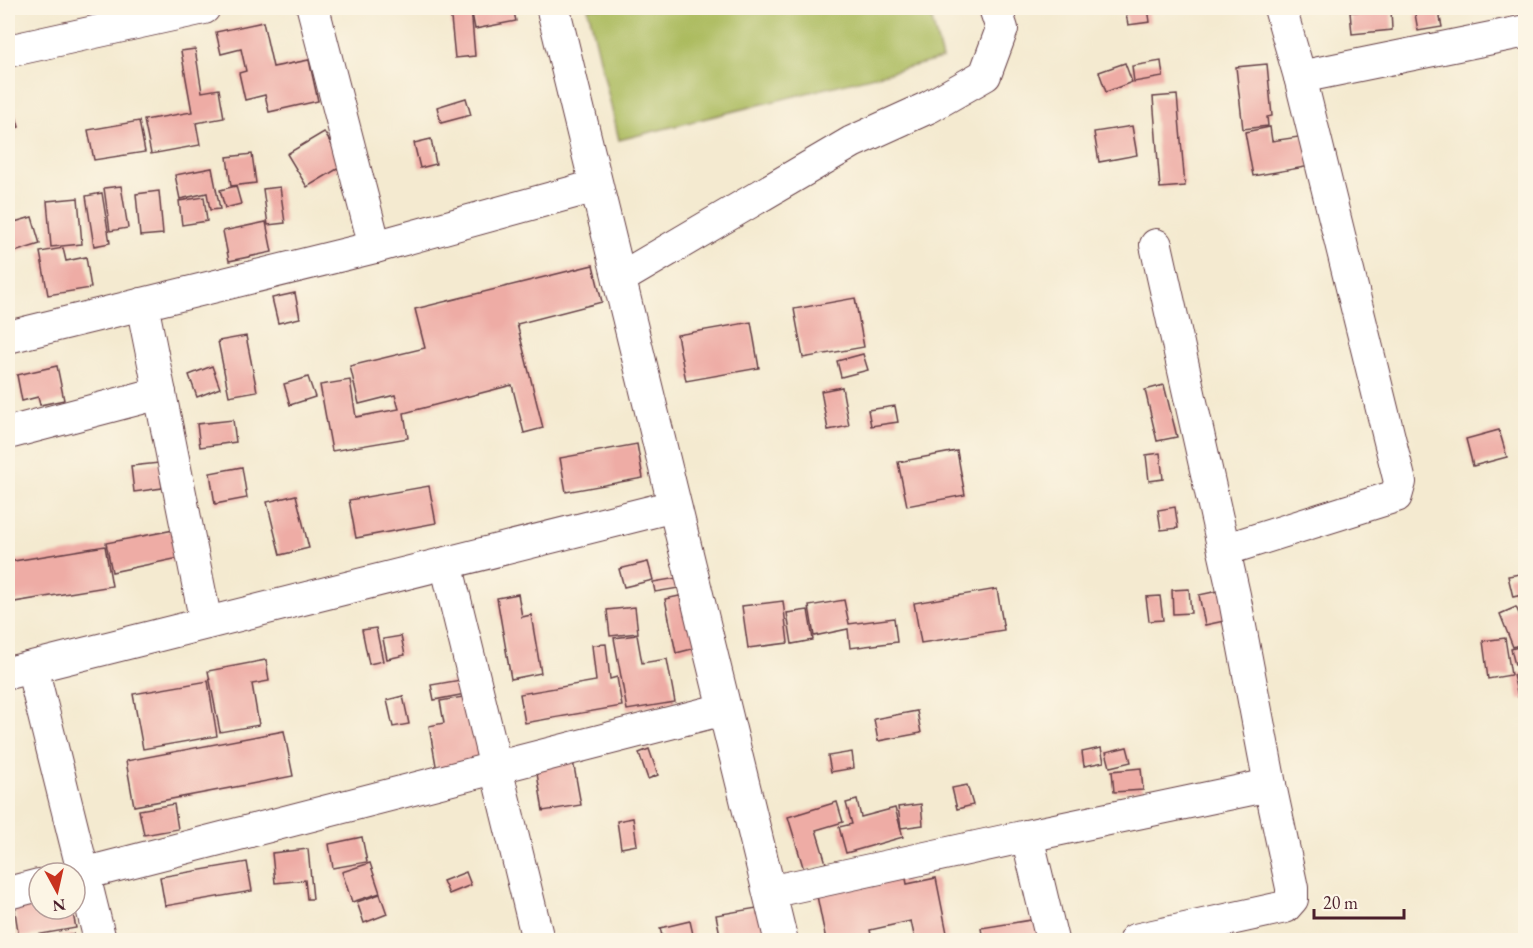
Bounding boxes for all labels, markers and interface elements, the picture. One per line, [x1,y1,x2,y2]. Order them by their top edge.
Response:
north arrow [27,861,87,921]
scale bar [1314,882,1404,920]
text: 20 m [1323,891,1358,914]
text: N [51,894,67,917]

